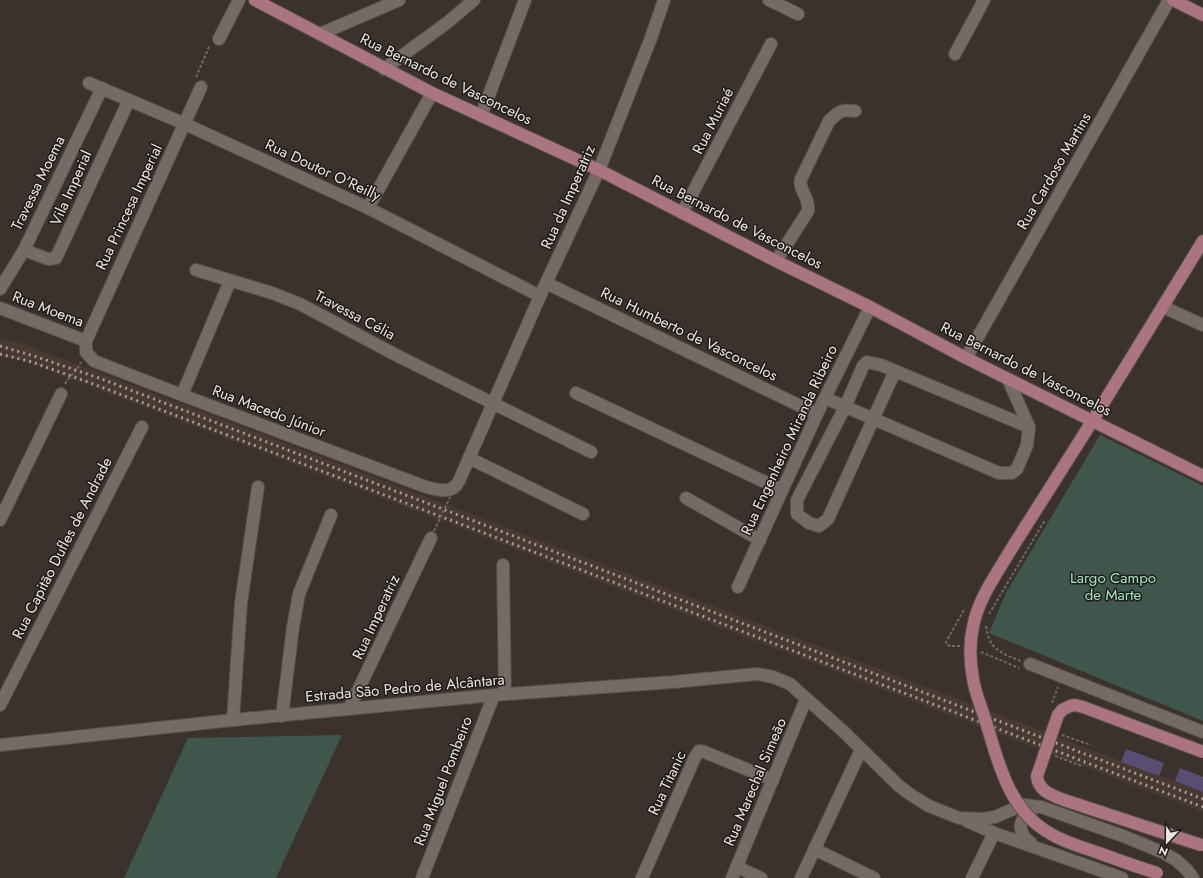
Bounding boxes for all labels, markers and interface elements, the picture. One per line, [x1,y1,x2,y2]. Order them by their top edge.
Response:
street label: Rua Bernardo de Vasconcelos [356,28,536,130]
street label: Rua Muriaé [687,84,739,158]
street label: Rua Cardoso Martins [1011,108,1097,234]
street label: Travessa Moema [6,132,70,234]
street label: Rua Doutor O'Reilly [262,134,385,207]
street label: Rua Princesa Imperial [90,140,168,274]
street label: Rua da Imperatriz [535,141,601,253]
street label: Vila Imperial [45,147,97,229]
street label: Rua Bernardo de Vasconcelos [648,169,826,275]
street label: Rua Humberto de Vasconcelos [597,282,781,386]
street label: Rua Moema [9,285,87,333]
street label: Travessa Célia [311,285,399,345]
street label: Rua Bernardo de Vasconcelos [937,316,1115,422]
street label: Rua Engenheiro Miranda Ribeiro [735,341,843,539]
street label: Rua Macedo Júnior [209,379,330,443]
street label: Rua Capitão Dufles de Andrade [6,453,118,643]
park label: Largo Campo de Marte [1070,567,1156,606]
street label: Rua Imperatriz [347,571,405,663]
street label: Estrada São Pedro de Alcântara [304,668,506,708]
street label: Rua Miguel Pombeiro [408,713,478,849]
street label: Rua Marechal Simeão [718,715,792,849]
street label: Rua Titanic [643,747,691,819]
north arrow [1147,822,1187,862]
text: N [1156,842,1170,860]

